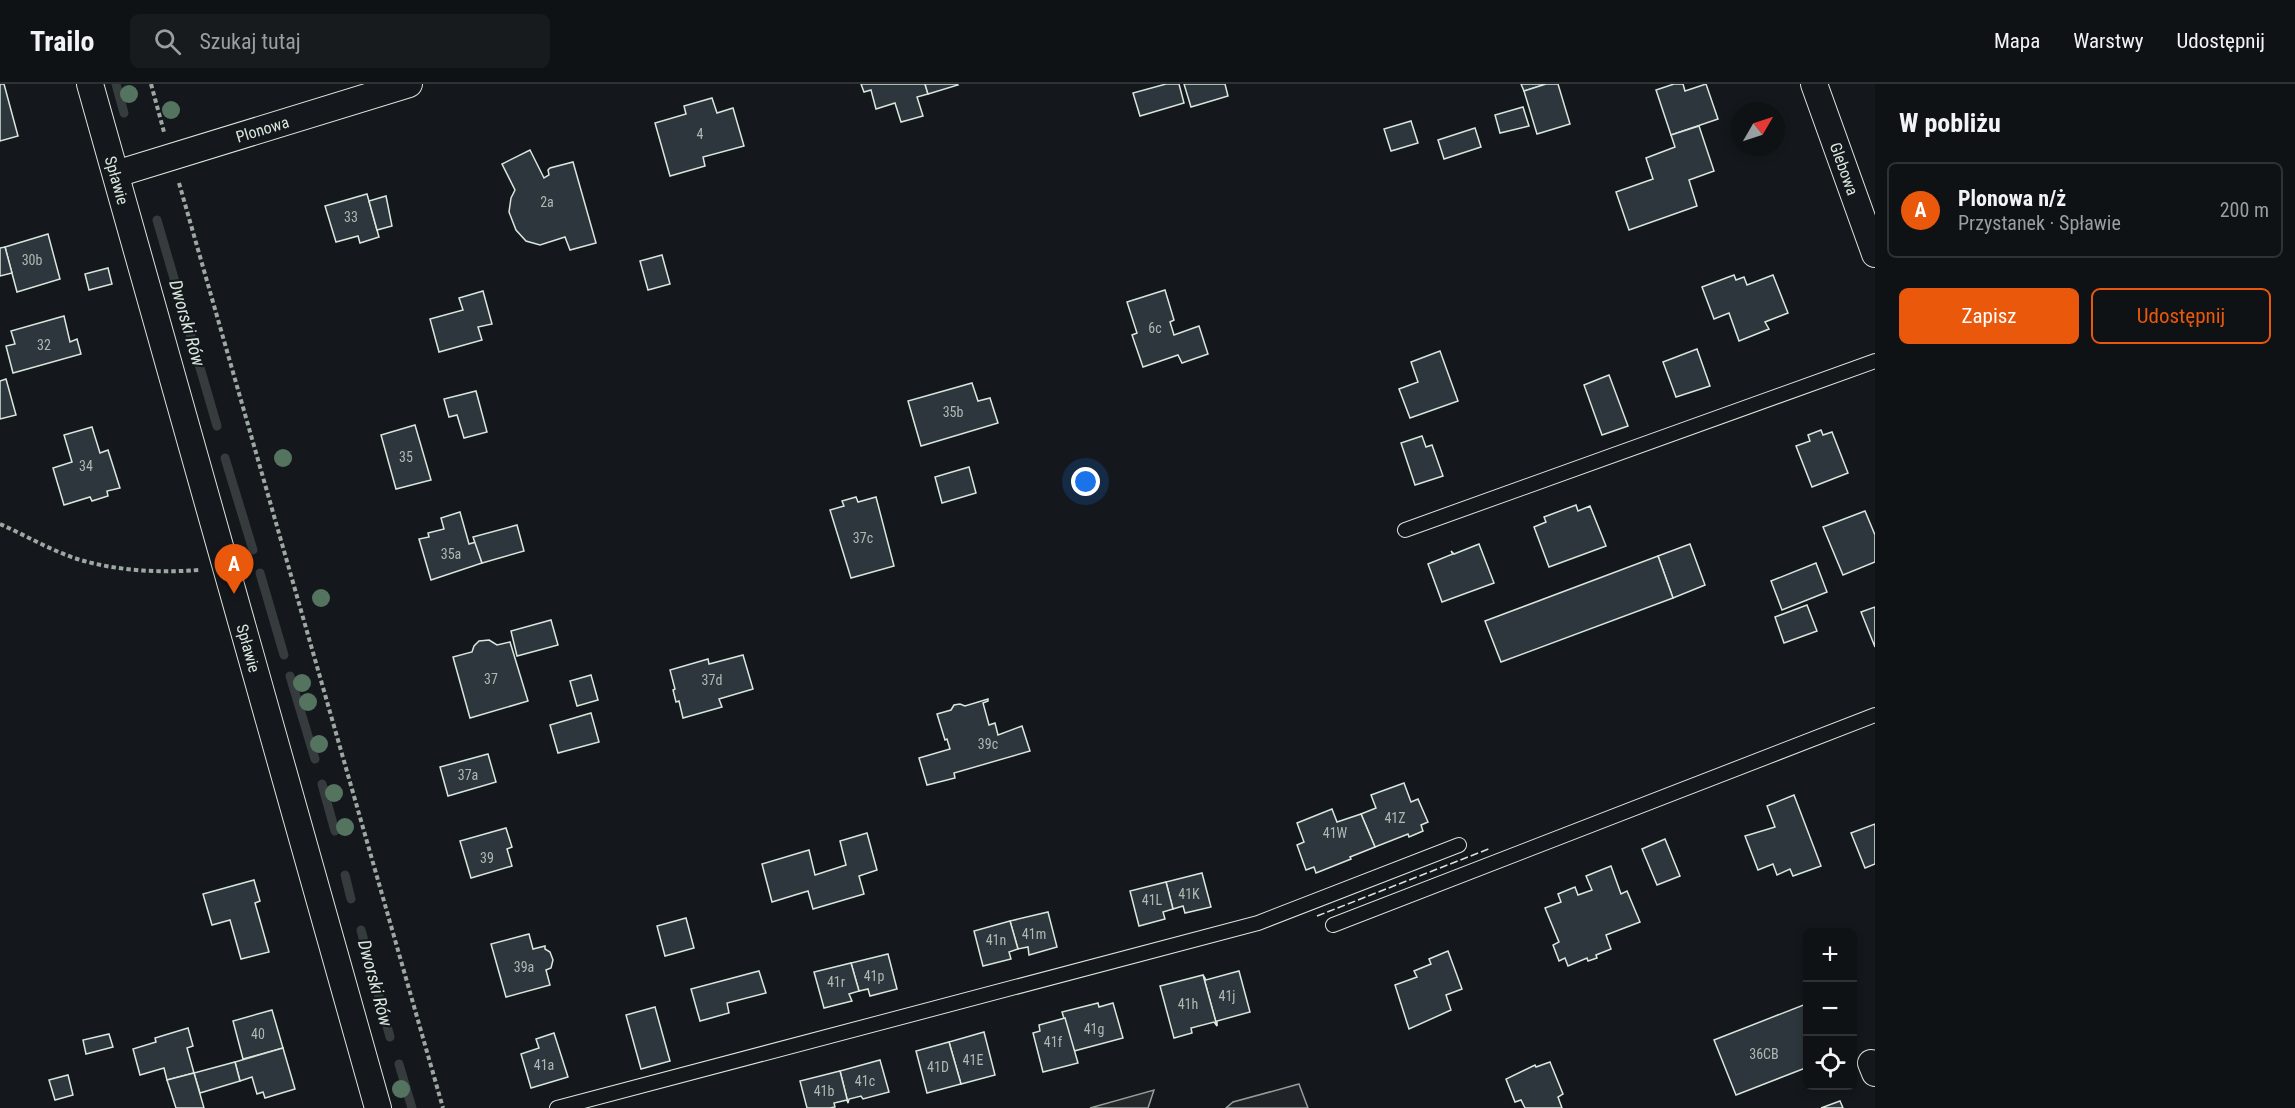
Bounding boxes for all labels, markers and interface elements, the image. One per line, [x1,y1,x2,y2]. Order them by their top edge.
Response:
search box [130,14,550,68]
text: Trailo [30,25,94,58]
icon: search [151,25,184,58]
text: Szukaj tutaj [199,29,301,54]
text: Mapa [1994,29,2040,53]
text: Warstwy [2073,29,2144,53]
text: Udostępnij [2177,29,2265,53]
north arrow [1731,102,1785,156]
text: W pobliżu [1899,108,2001,138]
street label: Plonowa [234,112,291,147]
house number: 4 [697,126,704,142]
street label: Glebowa [1826,140,1862,198]
street label: Spławie [101,154,132,207]
text: Plonowa n/ż [1958,186,2066,211]
house number: 2a [540,194,554,210]
text: A [1915,198,1926,222]
text: 200 m [2220,198,2269,222]
house number: 33 [344,209,358,225]
text: Przystanek · Spławie [1958,211,2121,235]
house number: 30b [22,252,42,268]
water label: Dworski Rów [165,277,210,369]
button: Zapisz [1899,288,2079,344]
button: Udostępnij [2091,288,2271,344]
house number: 6c [1148,320,1162,336]
house number: 32 [37,337,51,353]
house number: 35b [943,404,963,420]
house number: 35 [399,449,413,465]
house number: 34 [79,458,93,474]
your location [1071,467,1100,496]
house number: 37c [853,530,873,546]
pin: A [214,544,254,594]
house number: 35a [441,546,461,562]
street label: Spławie [232,622,264,675]
house number: 37 [484,671,498,687]
house number: 37d [702,672,722,688]
house number: 39c [978,736,998,752]
house number: 37a [458,767,478,783]
house number: 41Z [1384,810,1406,826]
house number: 41W [1323,825,1348,841]
house number: 39 [480,850,494,866]
house number: 41K [1178,886,1200,902]
house number: 41L [1142,892,1163,908]
house number: 41m [1022,926,1046,942]
map controls [1803,928,1857,1090]
button: + [1803,928,1857,982]
house number: 41n [986,932,1006,948]
water label: Dworski Rów [354,937,397,1029]
house number: 39a [514,959,534,975]
house number: 41p [864,968,884,984]
house number: 41r [827,974,845,990]
button: − [1803,982,1857,1036]
house number: 41j [1219,988,1235,1004]
house number: 41h [1178,996,1198,1012]
house number: 41g [1084,1021,1104,1037]
house number: 40 [251,1026,265,1042]
house number: 41f [1044,1034,1063,1050]
button: locate [1803,1036,1857,1090]
house number: 36CB [1749,1046,1779,1062]
house number: 41E [963,1052,983,1068]
house number: 41a [534,1057,554,1073]
house number: 41D [927,1059,949,1075]
house number: 41c [855,1073,875,1089]
house number: 41b [814,1083,834,1099]

